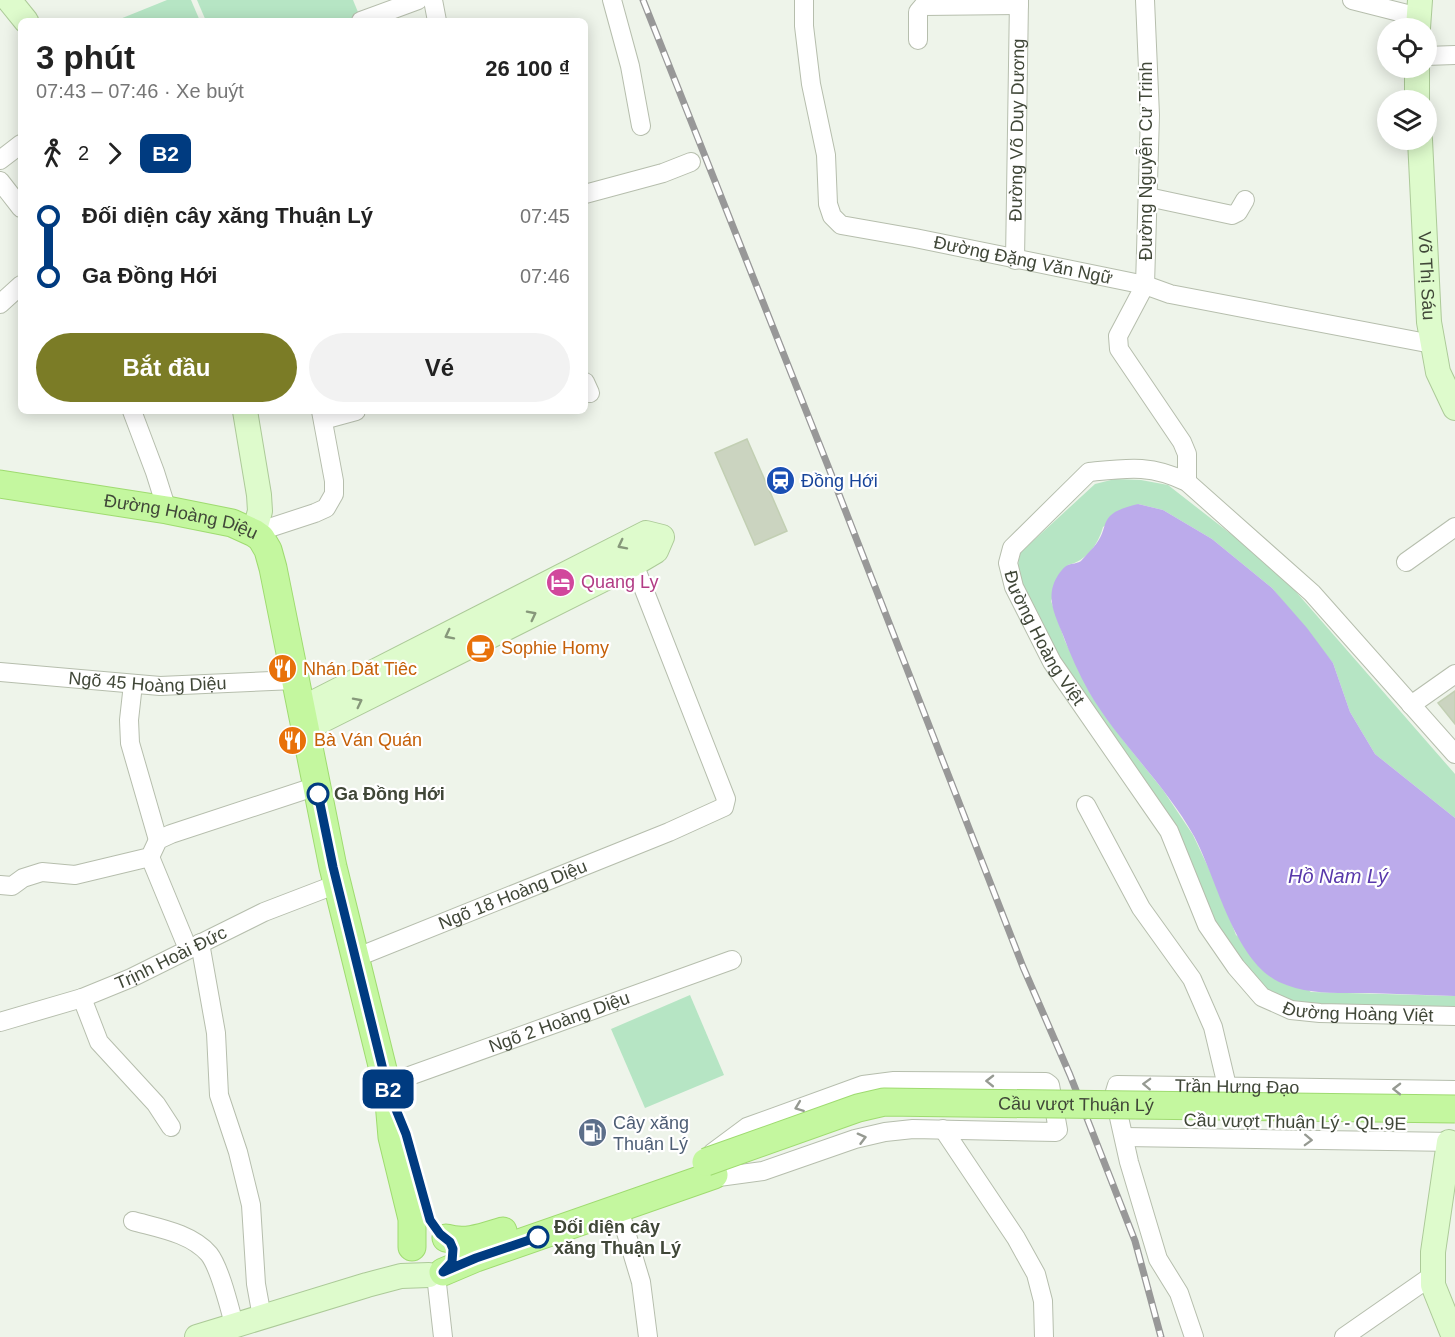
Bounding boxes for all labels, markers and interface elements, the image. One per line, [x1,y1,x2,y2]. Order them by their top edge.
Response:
map controls [1377,18,1437,150]
button: locate [1377,18,1437,78]
street label: Đường Võ Duy Dương [1006,38,1028,222]
text: 3 phút [36,39,135,76]
text: 26 100 ₫ [485,56,570,81]
street label: Đường Nguyễn Cư Trinh [1135,62,1156,260]
text: 07:43 – 07:46 · Xe buýt [36,80,244,102]
button: layers [1377,90,1437,150]
icon: walk [36,137,69,170]
icon: forward [98,137,131,170]
text: 2 [78,142,89,164]
text: B2 [152,142,179,165]
text: Đối diện cây xăng Thuận Lý [82,203,373,228]
text: 07:45 [520,205,570,227]
street label: Võ Thị Sáu [1415,231,1439,321]
street label: Đường Đặng Văn Ngữ [932,232,1114,288]
text: Ga Đồng Hới [82,263,217,288]
text: 07:46 [520,265,570,287]
button: Bắt đầu [36,333,297,402]
button: Vé [309,333,570,402]
station icon: Đồng Hới [764,465,796,497]
place label: Đồng Hới [801,471,878,491]
street label: Đường Hoàng Diệu [103,490,261,543]
one-way arrow [618,538,628,549]
hotel icon: Quang Ly [544,566,576,598]
street label: Đường Hoàng Việt [1000,568,1089,709]
place label: Quang Ly [581,572,658,592]
one-way arrow [525,610,536,622]
one-way arrow [444,627,455,639]
cafe icon: Sophie Homy [464,632,496,664]
place label: Sophie Homy [501,638,609,658]
restaurant icon: Nhán Dăt Tiêc [266,653,298,685]
place label: Nhán Dăt Tiêc [303,659,417,679]
street label: Ngõ 45 Hoàng Diệu [68,668,227,696]
one-way arrow [351,698,362,710]
restaurant icon: Bà Ván Quán [277,724,309,756]
place label: Bà Ván Quán [314,730,422,750]
marker: Ga Đồng Hới [307,783,329,805]
place label: Ga Đồng Hới [334,784,445,804]
street label: Ngõ 18 Hoàng Diệu [436,856,590,933]
water label: Hồ Nam Lý [1288,865,1389,887]
street label: Trịnh Hoài Đức [112,922,230,993]
street label: Ngõ 2 Hoàng Diệu [486,988,632,1057]
street label: Đường Hoàng Việt [1279,998,1434,1026]
line badge: B2 [361,1070,415,1108]
one-way arrow [986,1074,995,1087]
street label: Trần Hưng Đạo [1175,1076,1300,1098]
text: B2 [375,1078,401,1101]
one-way arrow [1143,1078,1152,1091]
one-way arrow [1392,1083,1401,1095]
street label: Cầu vượt Thuận Lý [998,1093,1154,1115]
one-way arrow [795,1100,805,1113]
street label: Cầu vượt Thuận Lý - QL.9E [1184,1110,1406,1134]
place label: Cây xăng Thuận Lý [613,1113,689,1154]
fuel station icon: Cây xăng Thuận Lý [576,1117,608,1149]
one-way arrow [856,1133,866,1145]
one-way arrow [1304,1134,1313,1146]
place label: Đối diện cây xăng Thuận Lý [554,1217,681,1258]
marker: Đối diện cây xăng Thuận Lý [527,1226,549,1248]

